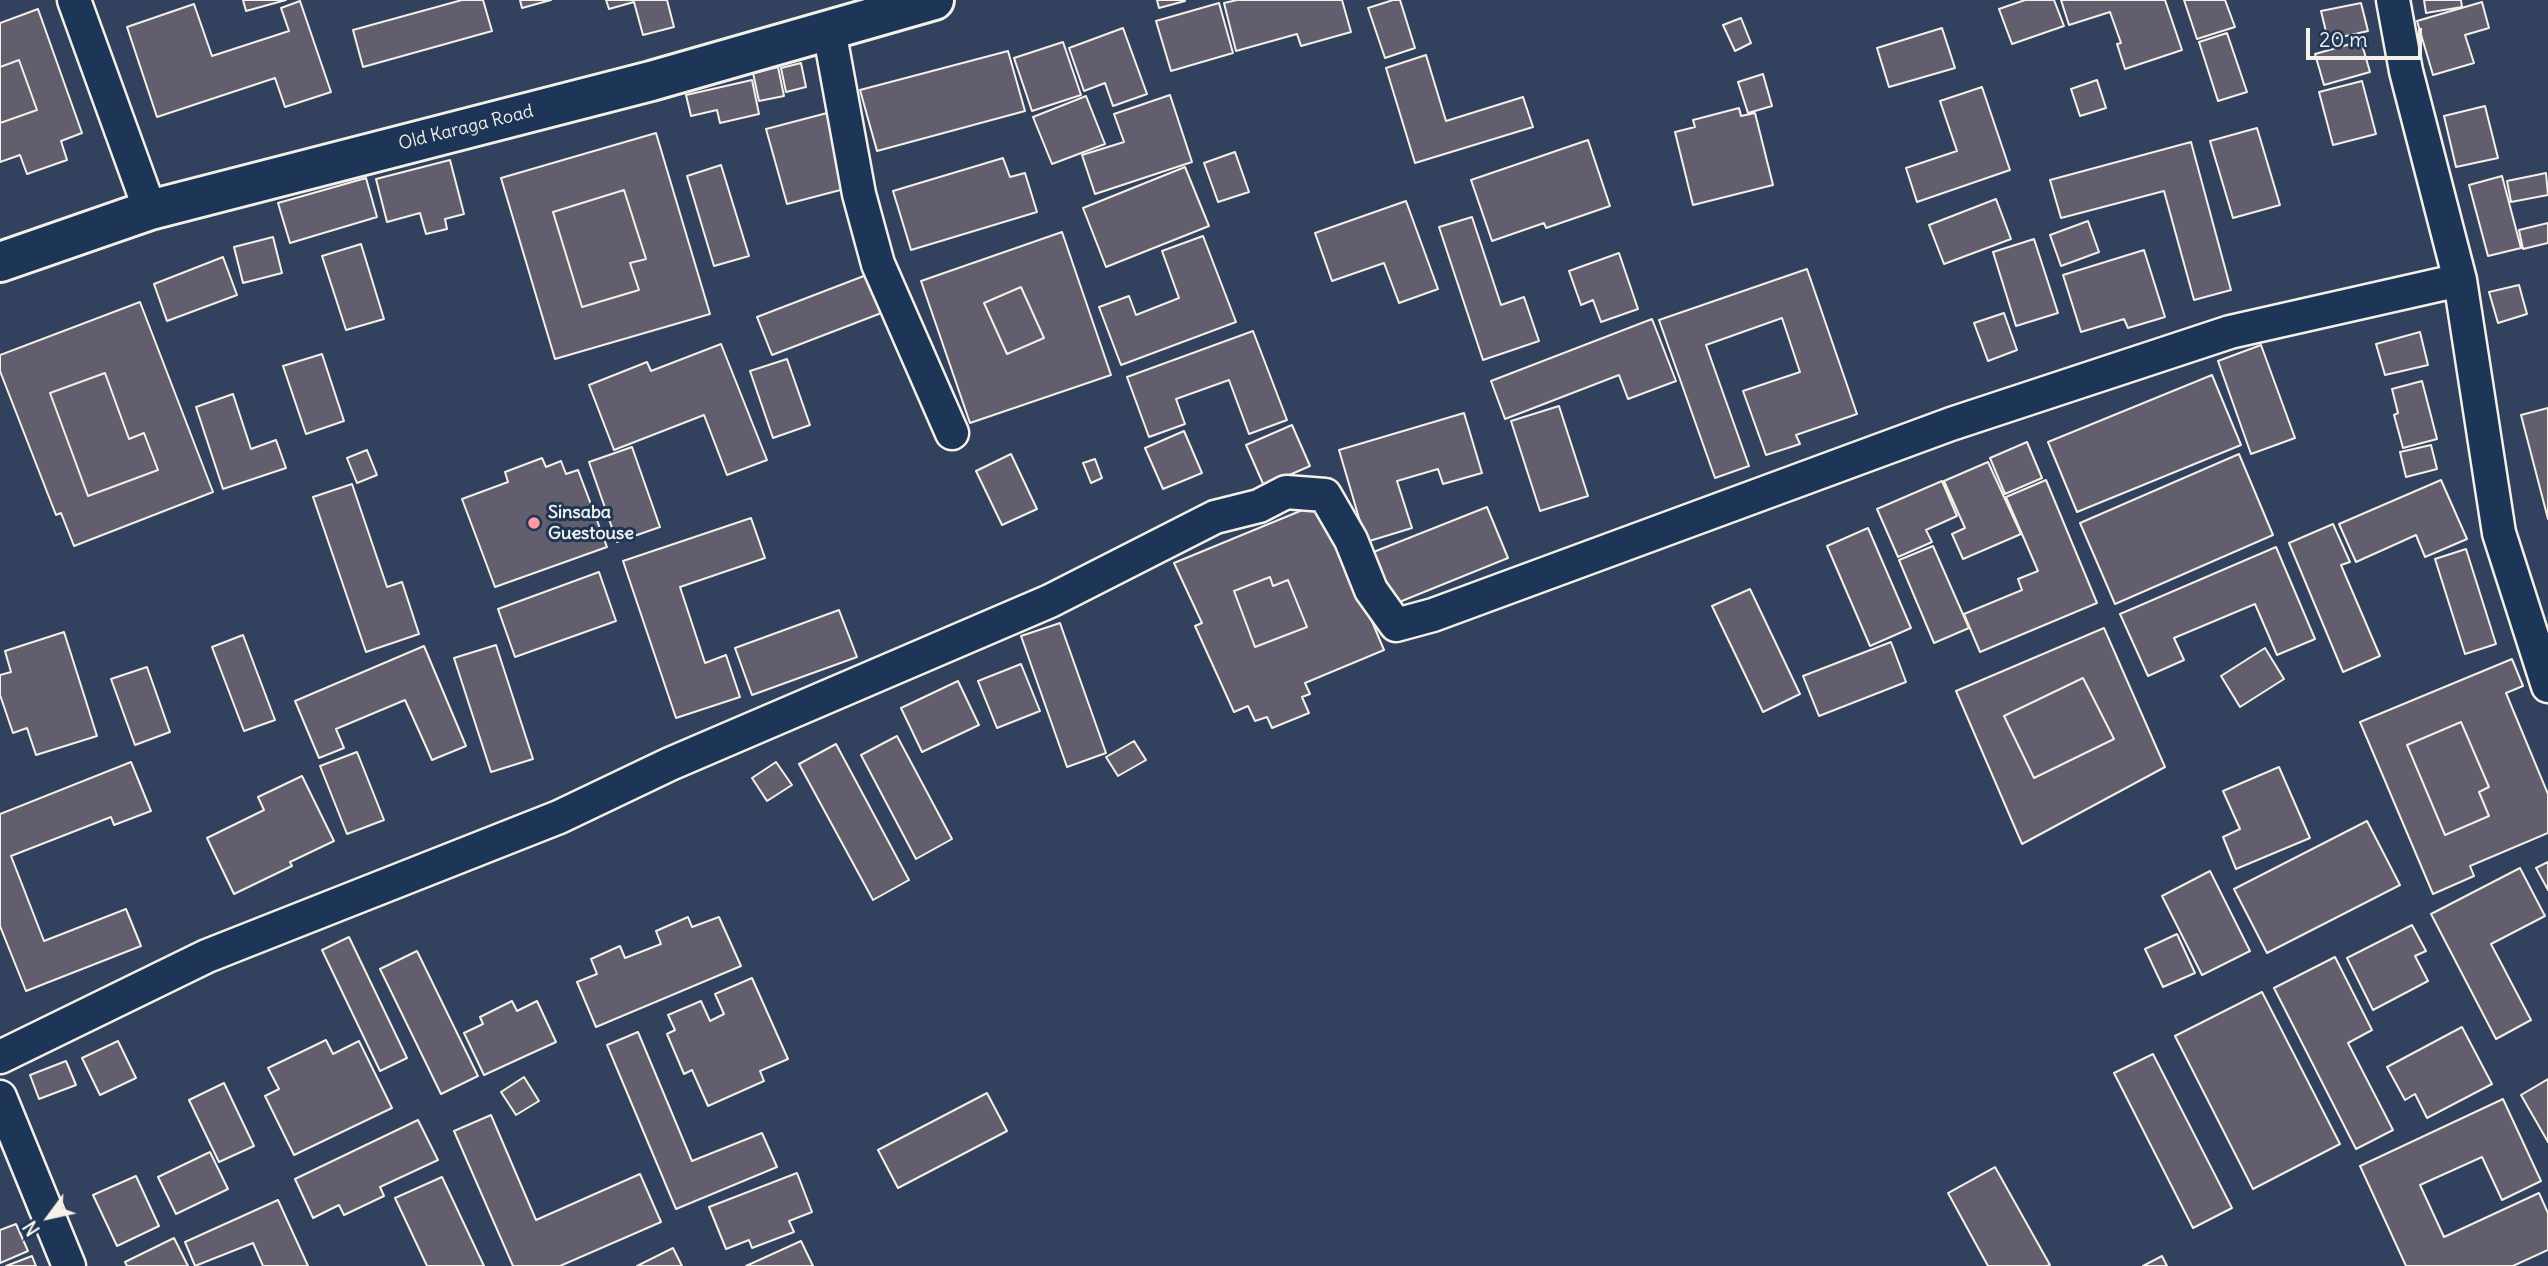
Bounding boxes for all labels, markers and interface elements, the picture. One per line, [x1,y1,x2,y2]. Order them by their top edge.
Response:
scale bar [2310,14,2426,58]
text: 20 m [2319,26,2368,53]
street label: Old Karaga Road [396,101,536,155]
place label: Sinsaba Guestouse [548,502,634,544]
marker: Sinsaba Guestouse [526,515,542,531]
north arrow [14,1182,84,1252]
text: N [18,1216,45,1240]

